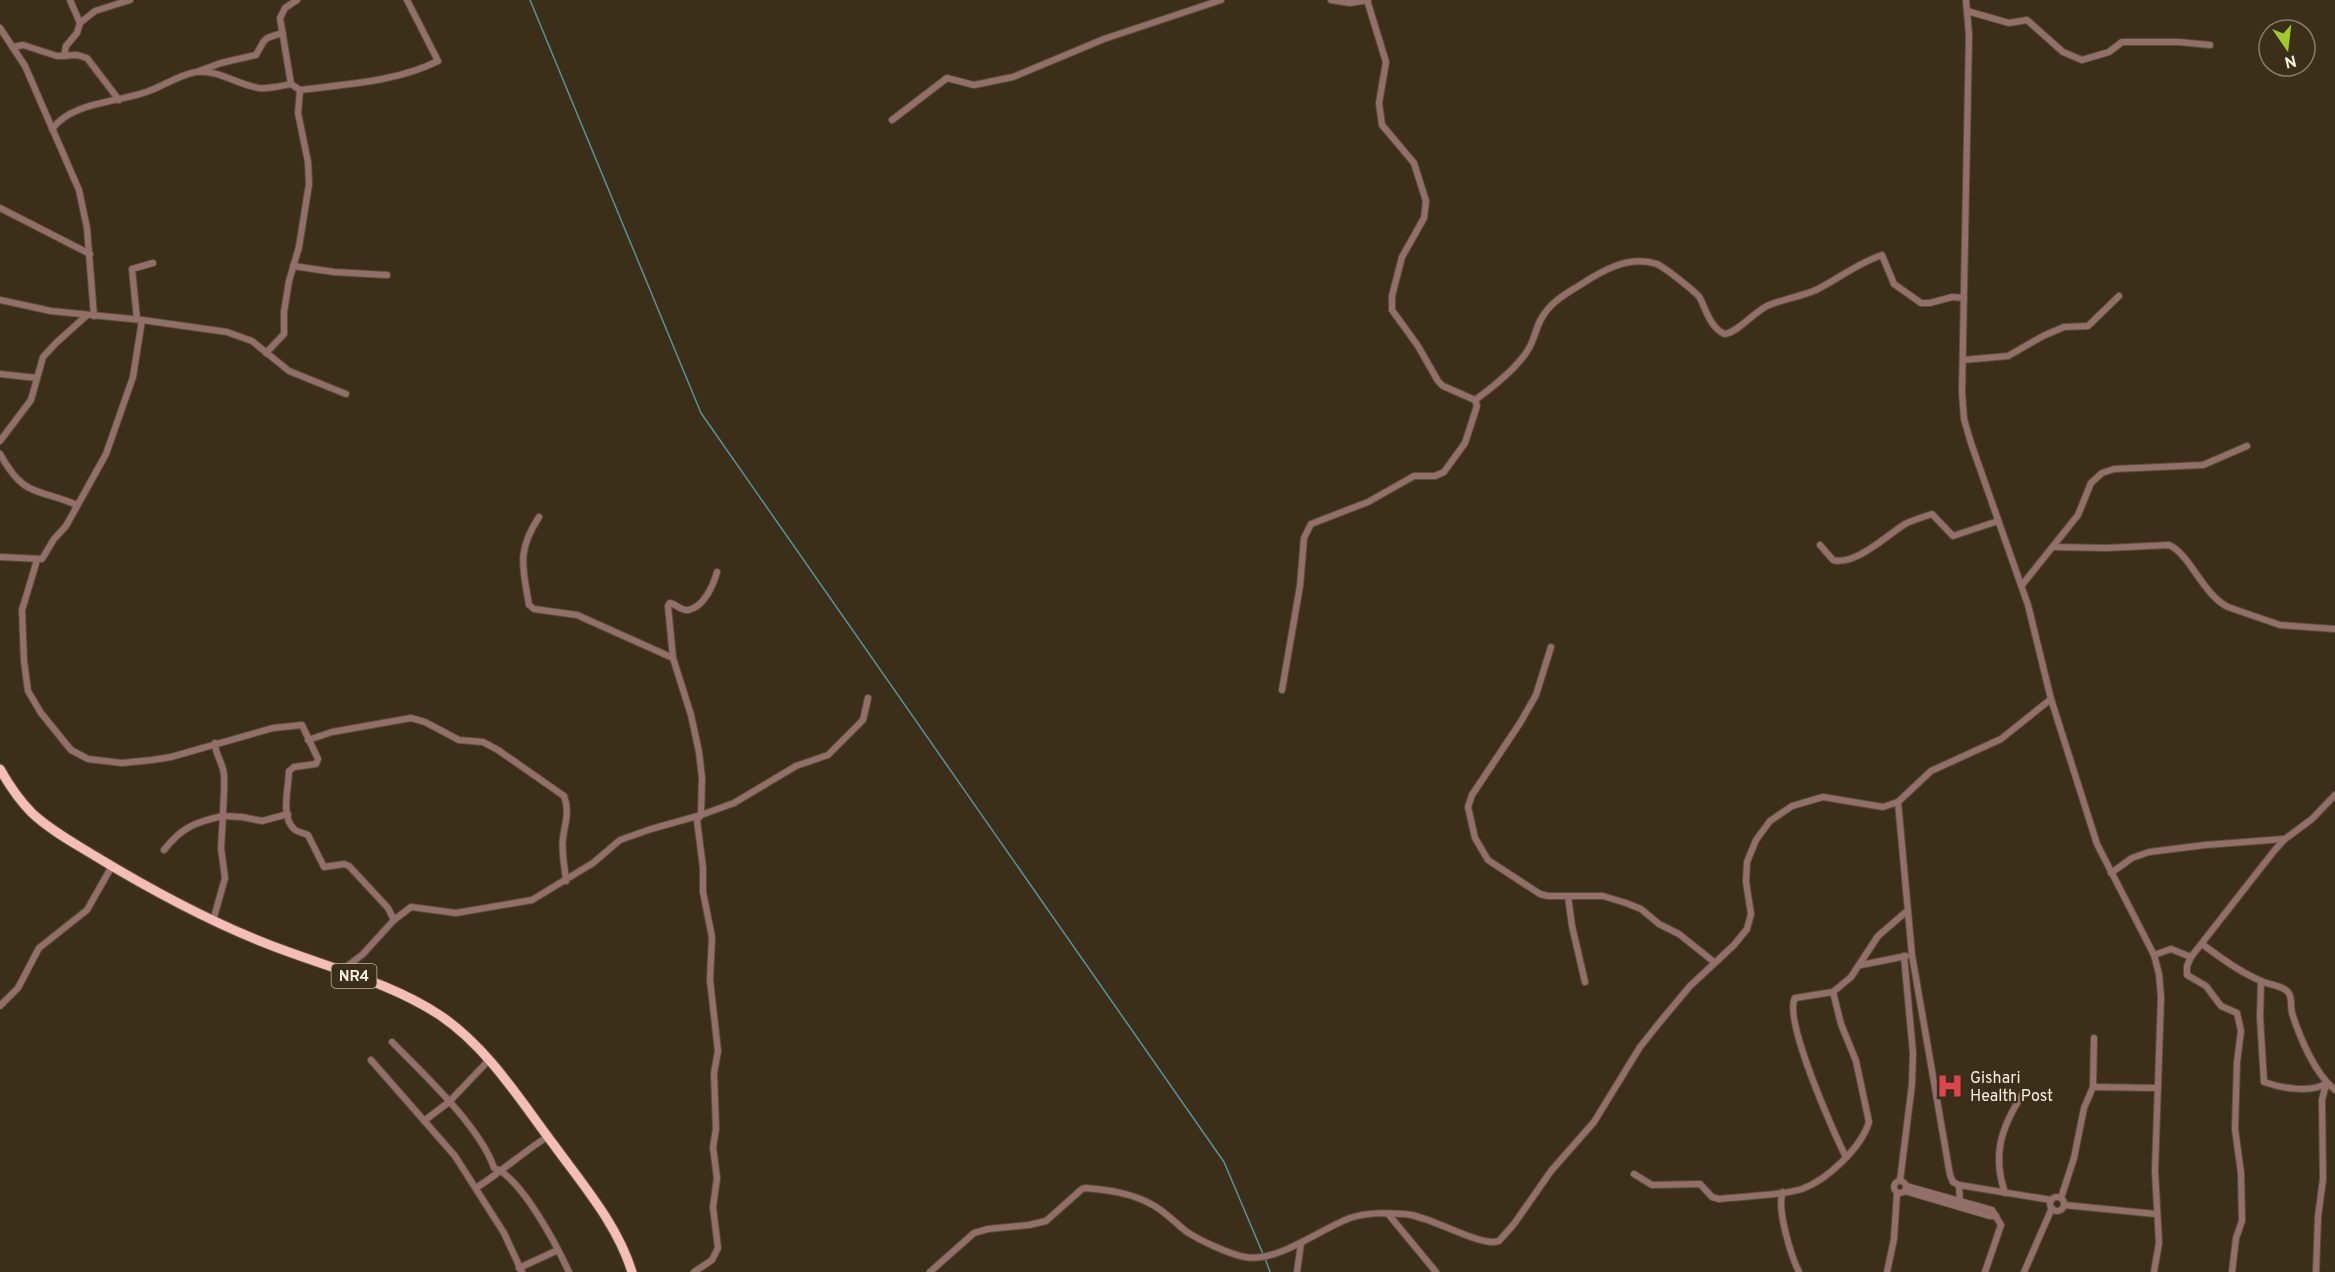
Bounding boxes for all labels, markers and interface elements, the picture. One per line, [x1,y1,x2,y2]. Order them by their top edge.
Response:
north arrow [2257,18,2317,78]
text: N [2282,50,2298,72]
road number: NR4 [332,964,376,988]
place label: Gishari Health Post [1970,1069,2053,1107]
hospital icon: Gishari Health Post [1935,1071,1965,1101]

